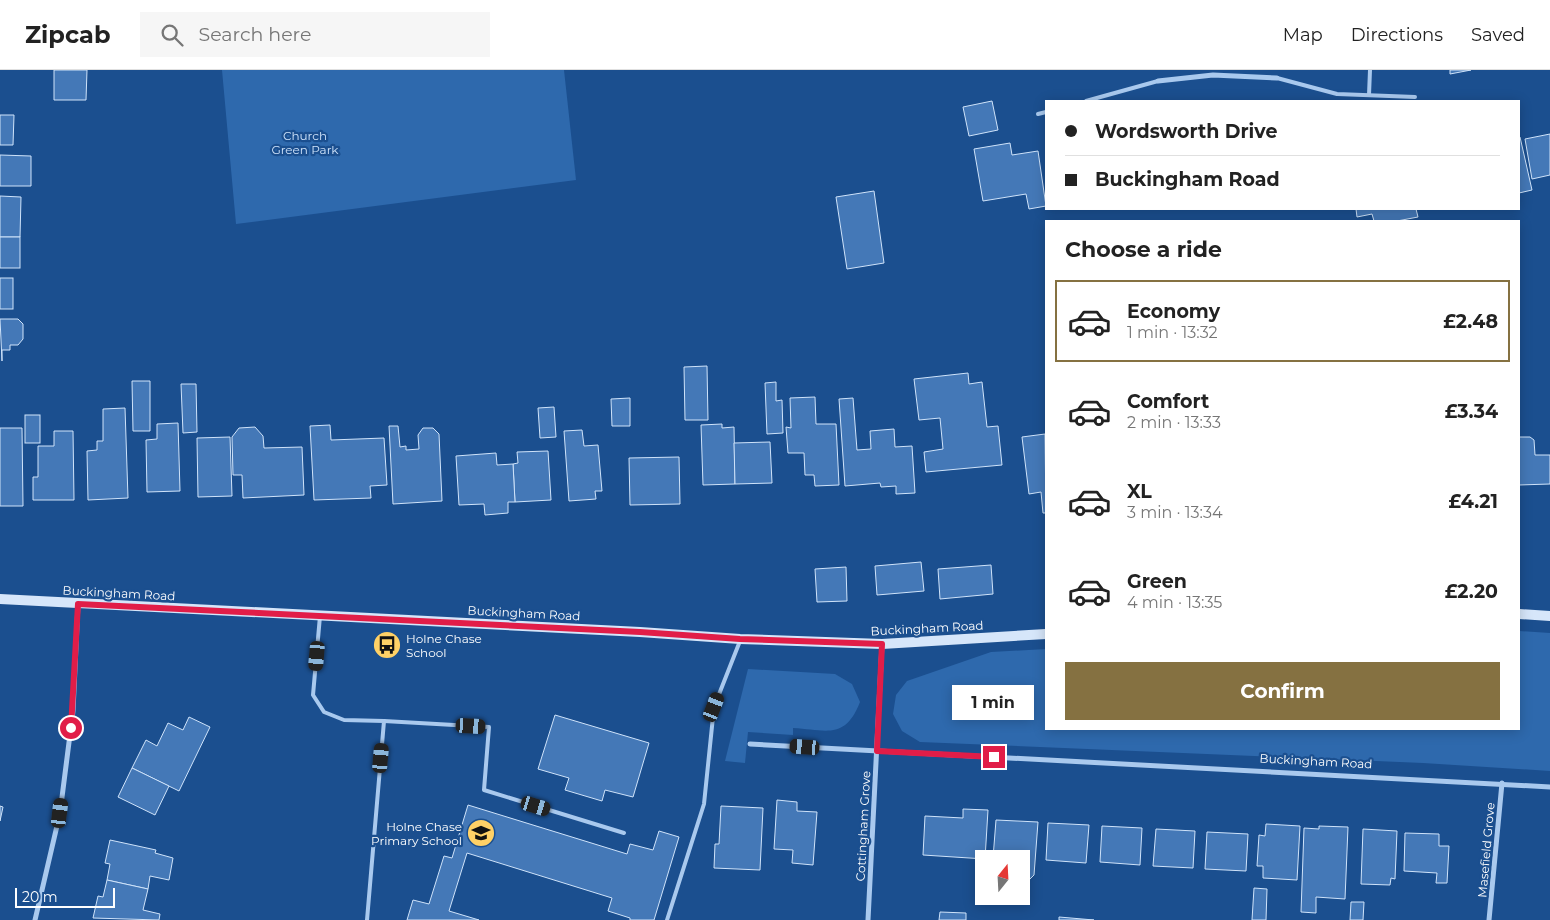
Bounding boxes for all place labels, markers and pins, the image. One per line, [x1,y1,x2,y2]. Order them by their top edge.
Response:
bus stop icon: Holne Chase School [372,630,402,660]
place label: Holne Chase School [406,631,482,660]
school or university icon: Holne Chase Primary School [466,818,496,848]
place label: Holne Chase Primary School [371,819,462,848]

